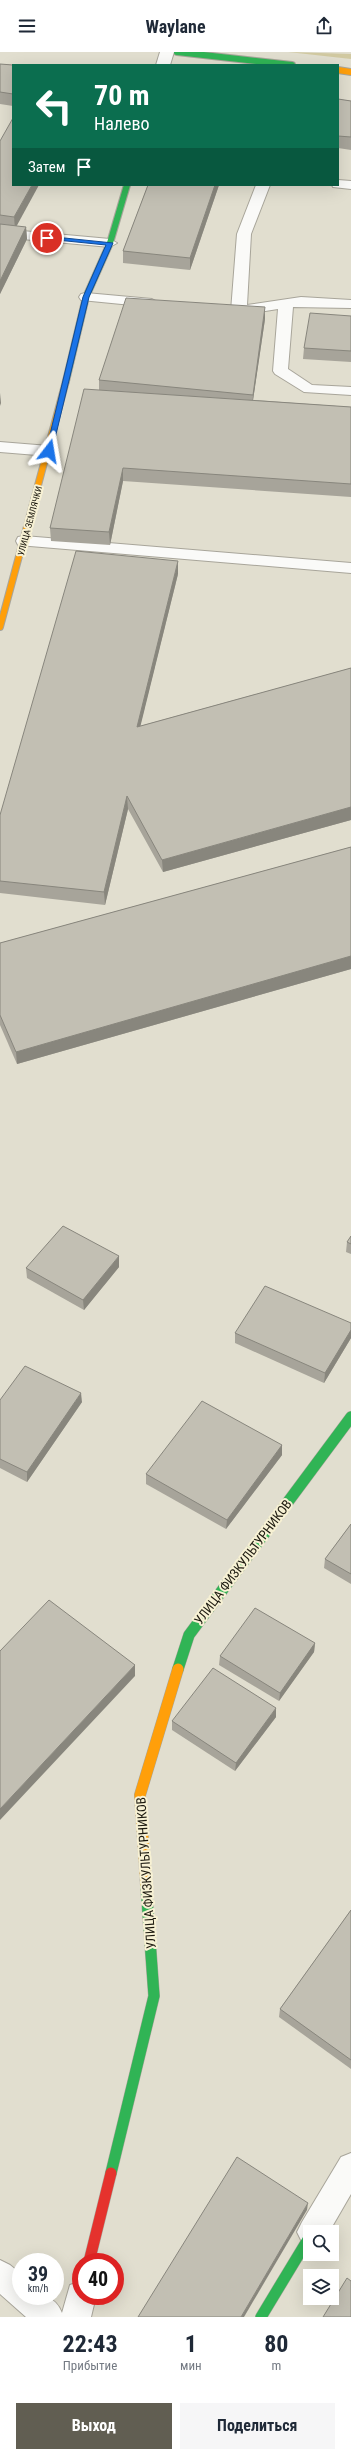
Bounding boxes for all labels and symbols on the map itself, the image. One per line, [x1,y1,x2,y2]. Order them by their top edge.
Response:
pin [30,221,64,255]
position arrow [28,430,70,472]
street label: УЛИЦА ЗЕМЛЯЧКИ [16,485,44,557]
street label: УЛИЦА ФИЗКУЛЬТУРНИКОВ [191,1497,295,1627]
street label: УЛИЦА ФИЗКУЛЬТУРНИКОВ [133,1797,159,1949]
speed limit sign: 40 [72,2253,124,2305]

